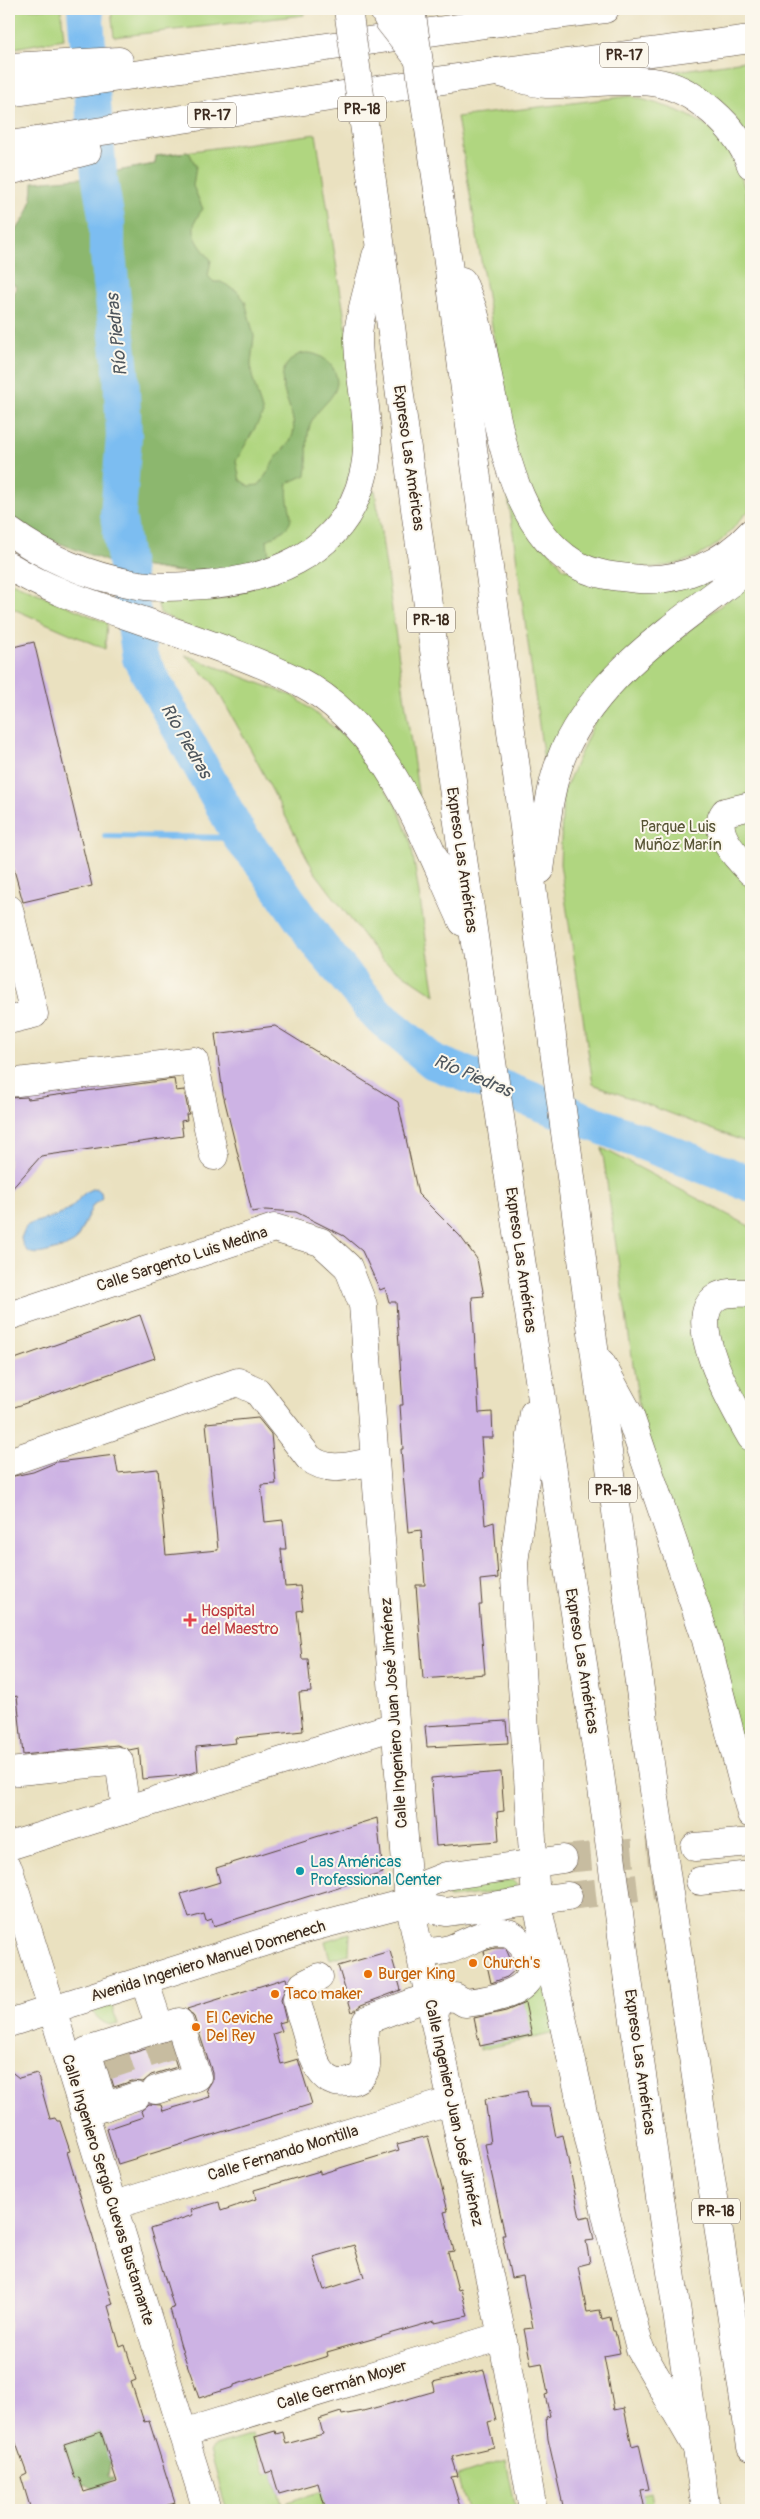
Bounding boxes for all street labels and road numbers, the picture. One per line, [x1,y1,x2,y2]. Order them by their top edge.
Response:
road number: PR-17 [600,42,648,68]
road number: PR-18 [338,96,386,122]
road number: PR-17 [188,102,236,128]
street label: Expreso Las Américas [389,384,429,532]
road number: PR-18 [407,608,455,632]
street label: Expreso Las Américas [442,786,482,934]
street label: Expreso Las Américas [501,1186,541,1334]
street label: Calle Sargento Luis Medina [94,1222,270,1296]
road number: PR-18 [589,1478,637,1502]
street label: Expreso Las Américas [561,1587,603,1735]
street label: Calle Ingeniero Juan José Jiménez [376,1597,412,1829]
street label: Avenida Ingeniero Manuel Domenech [88,1916,328,2006]
street label: Expreso Las Américas [620,1988,660,2136]
street label: Calle Ingeniero Juan José Jiménez [420,1998,488,2228]
street label: Calle Ingeniero Sergio Cuevas Bustamante [57,2052,159,2328]
street label: Calle Fernando Montilla [205,2120,361,2186]
road number: PR-18 [692,2198,740,2224]
street label: Calle Germán Moyer [274,2356,410,2414]

